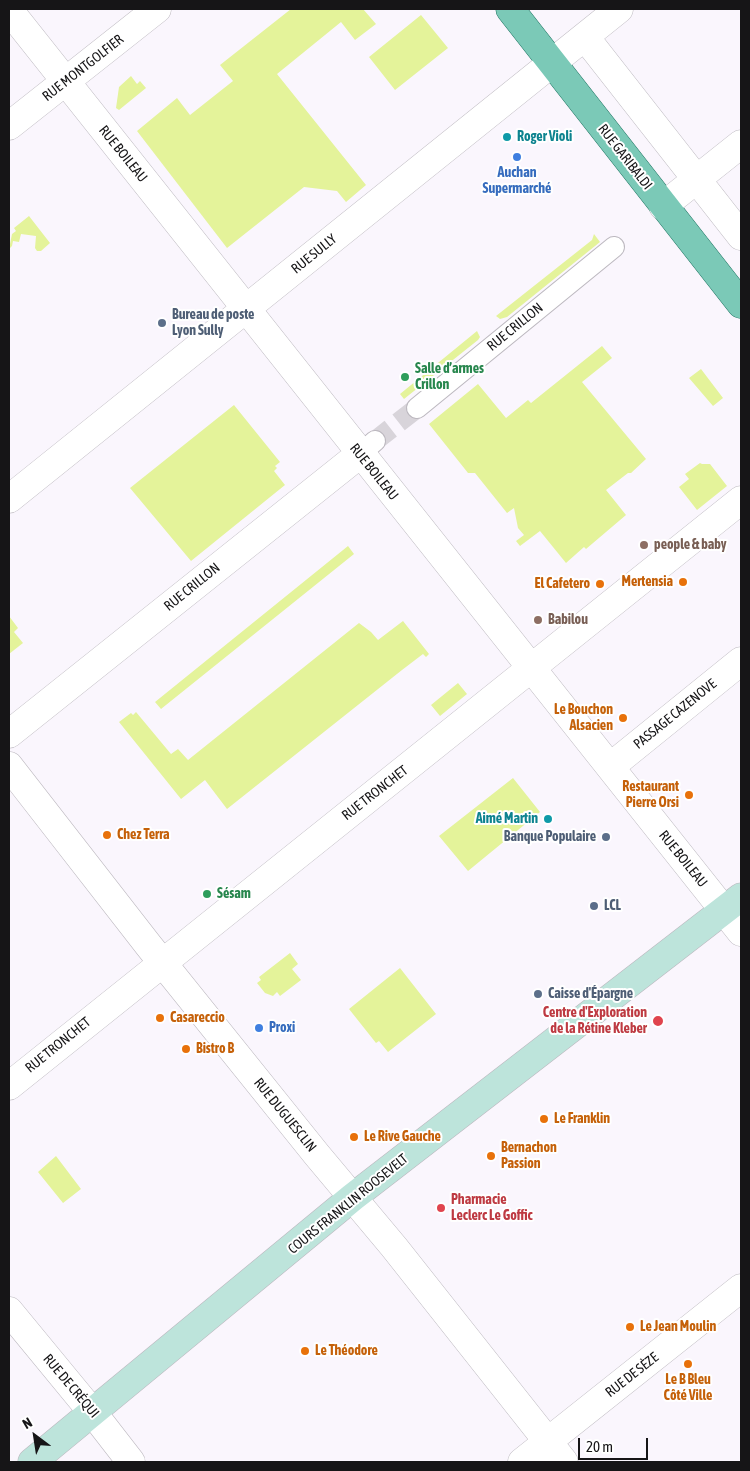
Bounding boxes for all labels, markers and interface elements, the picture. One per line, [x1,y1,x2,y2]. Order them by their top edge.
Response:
street label: RUE MONTGOLFIER [39,31,127,105]
street label: RUE GARIBALDI [594,121,656,193]
street label: RUE BOILEAU [95,122,151,186]
place label: Roger Violi [517,129,572,145]
marker: Roger Violi [501,131,513,143]
marker: Auchan Supermarché [511,151,523,163]
place label: Auchan Supermarché [483,165,551,198]
street label: RUE SULLY [288,231,340,277]
street label: RUE CRILLON [484,299,546,355]
place label: Bureau de poste Lyon Sully [172,307,254,340]
marker: Bureau de poste Lyon Sully [156,317,168,329]
place label: Salle d’armes Crillon [415,361,484,394]
marker: Salle d’armes Crillon [399,371,411,383]
street label: RUE BOILEAU [346,440,402,504]
place label: people & baby [654,537,727,553]
marker: people & baby [638,539,650,551]
street label: RUE CRILLON [161,559,223,615]
place label: Mertensia [622,574,673,590]
place label: El Cafetero [534,576,590,592]
marker: Mertensia [677,576,689,588]
marker: El Cafetero [594,578,606,590]
place label: Babilou [548,612,588,628]
marker: Babilou [532,614,544,626]
street label: PASSAGE CAZENOVE [630,675,720,753]
place label: Le Bouchon Alsacien [554,702,613,734]
marker: Le Bouchon Alsacien [617,712,629,724]
street label: RUE TRONCHET [339,762,411,824]
place label: Restaurant Pierre Orsi [622,779,679,812]
marker: Restaurant Pierre Orsi [683,789,695,801]
place label: Aimé Martin [476,811,538,827]
marker: Aimé Martin [542,813,554,825]
place label: Chez Terra [117,827,170,843]
street label: RUE BOILEAU [655,827,711,891]
marker: Chez Terra [101,829,113,841]
place label: Banque Populaire [504,829,596,845]
marker: Banque Populaire [600,831,612,843]
place label: Sésam [217,886,251,902]
marker: Sésam [201,888,213,900]
place label: LCL [604,898,621,914]
marker: LCL [588,900,600,912]
place label: Caisse d'Épargne [548,986,633,1002]
marker: Caisse d'Épargne [532,988,544,1000]
place label: Centre d'Exploration de la Rétine Kleber [543,1005,647,1038]
place label: Casareccio [170,1010,225,1026]
marker: Casareccio [154,1012,166,1024]
street label: RUE TRONCHET [22,1014,94,1076]
marker: Centre d'Exploration de la Rétine Kleber [651,1014,665,1028]
place label: Proxi [269,1020,295,1036]
marker: Proxi [253,1022,265,1034]
place label: Bistro B [196,1041,234,1057]
marker: Bistro B [180,1043,192,1055]
street label: RUE DUGUESCLIN [250,1075,320,1155]
place label: Le Franklin [554,1111,610,1127]
marker: Le Franklin [538,1113,550,1125]
place label: Le Rive Gauche [364,1129,441,1145]
marker: Le Rive Gauche [348,1131,360,1143]
place label: Bernachon Passion [501,1140,557,1172]
marker: Bernachon Passion [485,1150,497,1162]
street label: COURS FRANKLIN ROOSEVELT [285,1151,411,1257]
place label: Pharmacie Leclerc Le Goffic [451,1192,533,1224]
marker: Pharmacie Leclerc Le Goffic [435,1202,447,1214]
place label: Le Jean Moulin [640,1319,716,1335]
marker: Le Jean Moulin [624,1321,636,1333]
place label: Le Théodore [315,1343,378,1359]
marker: Le Théodore [299,1345,311,1357]
street label: RUE DE SÈZE [602,1349,662,1401]
street label: RUE DE CRÉQUI [39,1351,103,1421]
marker: Le B Bleu Côté Ville [682,1358,694,1370]
place label: Le B Bleu Côté Ville [664,1372,712,1404]
north arrow [10,1411,60,1461]
text: N [20,1414,35,1432]
scale bar [580,1428,650,1460]
text: 20 m [586,1438,613,1455]

